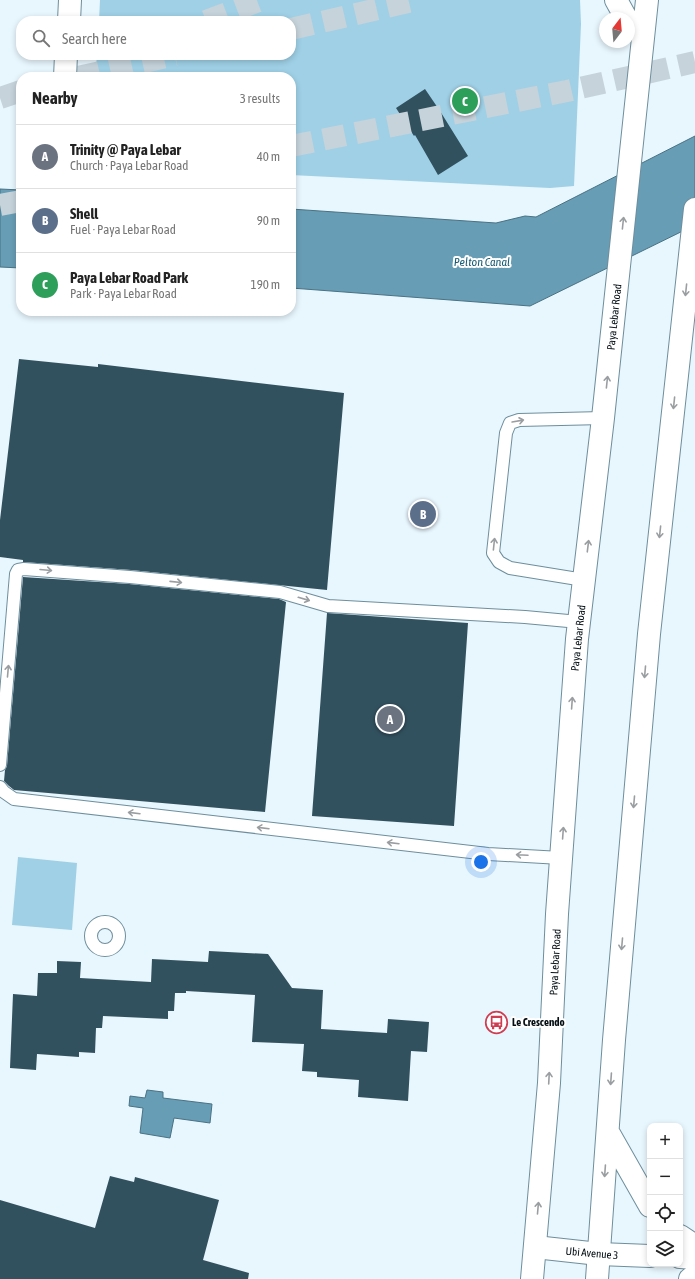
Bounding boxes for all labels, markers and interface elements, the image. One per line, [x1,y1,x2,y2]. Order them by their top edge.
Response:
north arrow [599,12,635,48]
search box [16,16,296,60]
icon: search [30,27,52,49]
text: Search here [62,30,127,47]
pin: C [452,86,478,116]
text: Nearby [32,88,78,108]
text: 3 results [240,91,280,106]
text: Trinity @ Paya Lebar [70,141,181,158]
text: A [42,149,48,164]
text: 40 m [257,149,280,164]
text: Church · Paya Lebar Road [70,158,189,173]
text: Shell [70,205,98,222]
text: B [42,213,48,228]
text: 90 m [257,213,280,228]
one-way arrow [620,217,627,230]
text: Fuel · Paya Lebar Road [70,222,176,237]
water label: Pelton Canal [454,255,510,269]
text: Paya Lebar Road Park [70,269,188,286]
text: C [42,277,48,292]
text: 190 m [251,277,280,292]
street label: Paya Lebar Road [605,283,623,351]
one-way arrow [683,283,690,296]
text: Park · Paya Lebar Road [70,286,177,301]
one-way arrow [603,376,611,389]
one-way arrow [670,396,678,409]
one-way arrow [511,417,524,425]
pin: B [410,499,436,529]
one-way arrow [656,525,664,538]
one-way arrow [491,537,498,550]
one-way arrow [584,540,592,553]
one-way arrow [39,567,52,574]
one-way arrow [169,578,182,585]
one-way arrow [298,596,311,603]
street label: Paya Lebar Road [569,604,587,672]
one-way arrow [4,665,11,678]
one-way arrow [642,665,649,678]
one-way arrow [568,697,575,710]
pin: A [377,704,403,734]
one-way arrow [630,795,638,808]
one-way arrow [128,809,141,816]
one-way arrow [257,824,270,831]
one-way arrow [559,827,566,840]
one-way arrow [387,839,400,846]
your location [471,852,491,872]
one-way arrow [516,852,529,859]
street label: Paya Lebar Road [547,928,563,996]
one-way arrow [618,937,625,950]
bus stop icon: Le Crescendo [484,1009,510,1035]
place label: Le Crescendo [512,1016,565,1028]
one-way arrow [546,1072,553,1085]
one-way arrow [608,1072,615,1085]
map controls [647,1123,683,1267]
button: + [647,1123,683,1159]
button: − [647,1159,683,1195]
one-way arrow [601,1164,608,1177]
button: locate [647,1195,683,1231]
one-way arrow [535,1202,542,1215]
button: layers [647,1231,683,1267]
street label: Ubi Avenue 3 [565,1245,619,1261]

